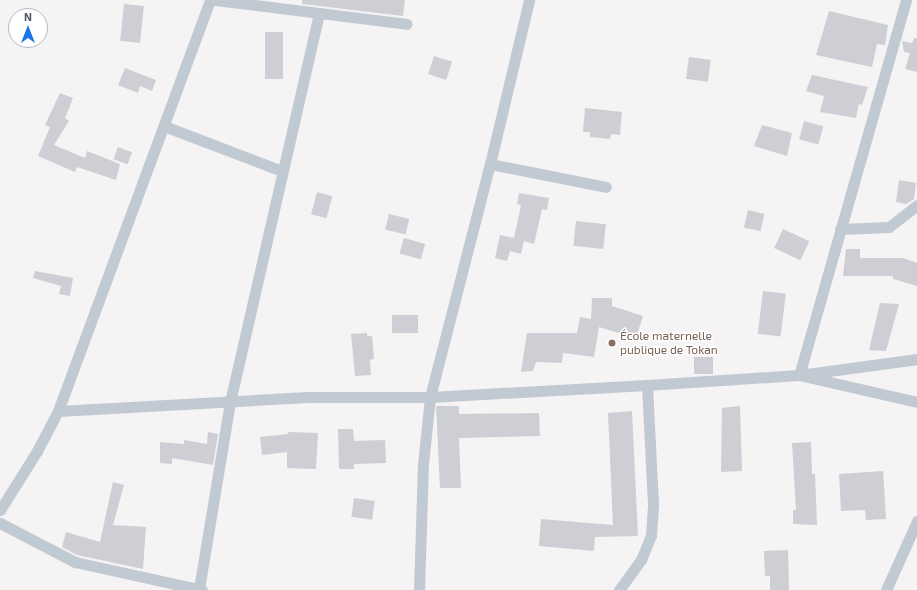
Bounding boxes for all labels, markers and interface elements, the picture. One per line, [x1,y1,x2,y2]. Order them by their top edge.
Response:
north arrow [8,8,48,48]
text: N [24,10,32,23]
place label: École maternelle publique de Tokan [620,329,718,357]
marker: École maternelle publique de Tokan [607,338,617,348]

